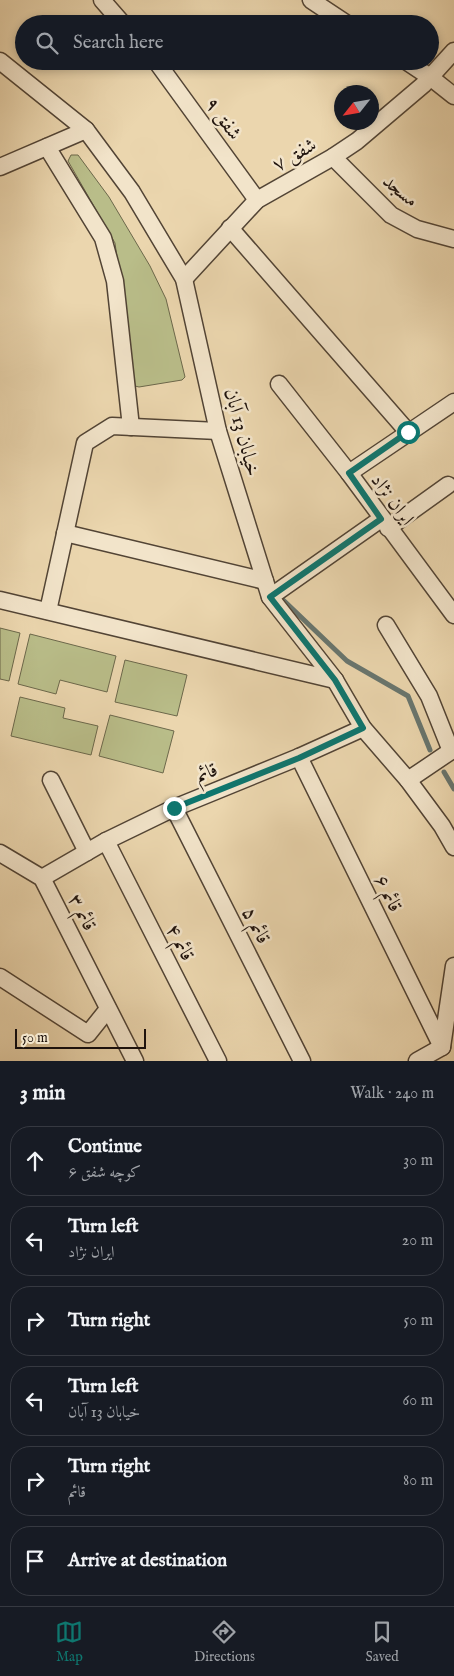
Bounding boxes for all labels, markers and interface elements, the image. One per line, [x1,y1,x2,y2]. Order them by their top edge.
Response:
search box [15,15,439,70]
icon: search [33,29,61,57]
text: Search here [73,31,164,55]
north arrow [334,85,379,130]
street label: شفق ۹ [199,92,247,145]
street label: شفق ۷ [268,133,321,178]
street label: مسجد [377,169,423,213]
street label: خیابان 13 آبان [218,385,266,479]
route start [397,421,420,444]
street label: ایران نژاد [365,469,419,531]
street label: قائم [192,758,223,793]
route end [163,797,186,820]
street label: قائم ۶ [364,871,407,918]
street label: قائم ۳ [58,890,102,937]
street label: قائم ۵ [232,903,276,950]
street label: قائم ۴ [156,920,200,967]
scale bar [15,1026,146,1049]
text: 50 m [22,1029,48,1047]
text: 3 min [20,1080,65,1107]
text: Walk · 240 m [350,1084,434,1104]
text: Continue [68,1135,142,1159]
icon: ahead [21,1147,49,1175]
text: 30 m [403,1151,433,1171]
text: کوچه شفق ۶ [68,1163,141,1183]
text: Turn left [68,1215,139,1239]
icon: left [21,1227,49,1255]
text: 20 m [402,1231,433,1251]
text: ایران نژاد [68,1243,115,1263]
icon: right [21,1307,49,1335]
text: Turn right [68,1309,150,1333]
text: 50 m [404,1311,433,1331]
text: Turn left [68,1375,139,1399]
icon: left [21,1387,49,1415]
text: 60 m [403,1391,433,1411]
text: خیابان 13 آبان [68,1403,140,1423]
text: Turn right [68,1455,150,1479]
icon: right [21,1467,49,1495]
text: 80 m [403,1471,433,1491]
text: قائم [68,1483,86,1503]
icon: arrive [21,1547,49,1575]
text: Arrive at destination [68,1549,227,1573]
tab: Map [55,1618,83,1666]
tab: Directions [194,1618,255,1666]
tab: Saved [366,1618,399,1666]

